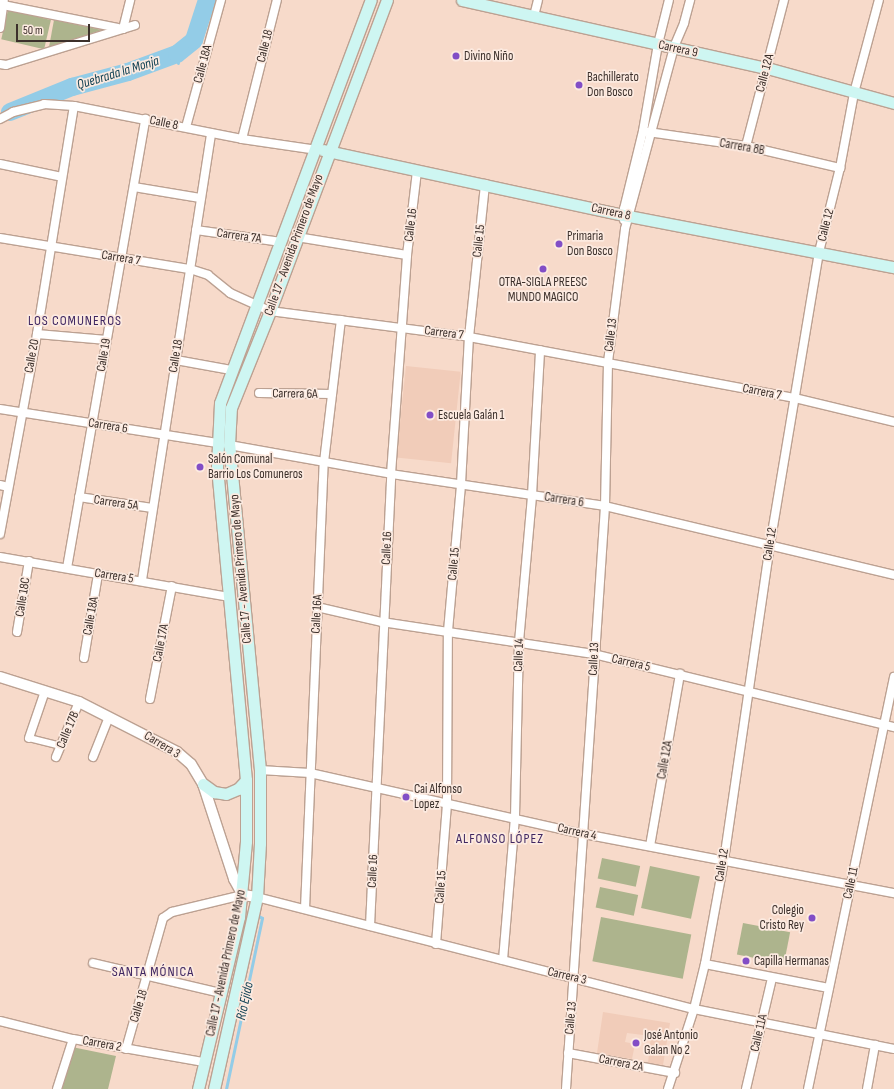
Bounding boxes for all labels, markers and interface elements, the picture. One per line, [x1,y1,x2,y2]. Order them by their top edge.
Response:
scale bar [18,16,92,42]
text: 50 m [23,23,43,38]
street label: Calle 18 [253,28,277,64]
street label: Carrera 9 [657,37,699,61]
street label: Calle 18A [190,43,216,85]
place label: Divino Niño [464,48,513,64]
marker: Divino Niño [451,51,461,61]
street label: Calle 12A [752,52,778,94]
water label: Quebrada la Monja [75,53,161,93]
place label: Bachillerato Don Bosco [587,70,639,101]
marker: Bachillerato Don Bosco [574,80,584,90]
street label: Calle 8 [148,112,180,134]
street label: Carrera 8B [718,135,766,159]
street label: Calle 17 - Avenida Primero de Mayo [261,172,327,318]
street label: Carrera 8 [590,200,632,224]
street label: Calle 16 [401,207,421,243]
street label: Calle 12 [814,207,838,243]
street label: Calle 15 [470,224,488,258]
street label: Carrera 7A [216,225,262,247]
place label: Primaria Don Bosco [567,229,613,260]
marker: Primaria Don Bosco [554,239,564,249]
street label: Carrera 7 [100,247,142,269]
marker: OTRA-SIGLA PREESC MUNDO MAGICO [538,264,548,274]
place label: OTRA-SIGLA PREESC MUNDO MAGICO [499,275,587,306]
district label: LOS COMUNEROS [28,313,122,329]
street label: Calle 13 [601,318,621,352]
street label: Carrera 7 [424,323,464,343]
street label: Calle 19 [94,337,114,373]
street label: Calle 20 [21,338,43,374]
street label: Calle 18 [166,338,186,374]
street label: Carrera 7 [741,381,783,403]
street label: Carrera 6A [272,386,318,402]
place label: Escuela Galán 1 [438,407,504,423]
marker: Escuela Galán 1 [425,410,435,420]
street label: Carrera 6 [87,415,129,437]
place label: Salón Comunal Barrio Los Comuneros [208,452,303,483]
marker: Salón Comunal Barrio Los Comuneros [195,462,205,472]
street label: Carrera 6 [543,489,585,511]
street label: Carrera 5A [93,492,139,514]
street label: Calle 17 - Avenida Primero de Mayo [227,494,255,644]
street label: Calle 12 [760,526,780,562]
street label: Calle 16 [378,531,396,565]
street label: Calle 15 [445,547,463,581]
street label: Carrera 5 [93,565,135,587]
street label: Calle 18C [12,576,34,618]
street label: Calle 16A [308,594,326,634]
street label: Calle 18A [80,595,102,637]
street label: Calle 17A [150,623,172,663]
street label: Calle 14 [511,638,527,672]
street label: Calle 13 [585,642,603,676]
street label: Carrera 5 [610,651,652,675]
street label: Calle 17B [53,709,83,751]
street label: Carrera 3 [141,728,183,762]
street label: Calle 12A [654,740,676,780]
place label: Cai Alfonso Lopez [414,782,462,813]
marker: Cai Alfonso Lopez [401,792,411,802]
street label: Carrera 4 [556,820,598,844]
district label: ALFONSO LÓPEZ [456,831,544,847]
street label: Calle 12 [712,847,732,883]
street label: Calle 16 [364,854,382,888]
street label: Calle 11 [840,866,862,900]
street label: Calle 15 [432,870,450,904]
street label: Calle 17 - Avenida Primero de Mayo [203,888,249,1038]
place label: Colegio Cristo Rey [760,903,804,934]
marker: Colegio Cristo Rey [807,913,817,923]
place label: Capilla Hermanas [754,953,829,969]
marker: Capilla Hermanas [741,956,751,966]
district label: SANTA MÓNICA [112,964,194,980]
street label: Carrera 3 [546,964,588,988]
water label: Río Ejido [233,980,257,1022]
street label: Calle 18 [127,988,151,1024]
street label: Calle 13 [562,1001,580,1035]
street label: Calle 11A [747,1013,771,1053]
place label: José Antonio Galan No 2 [644,1028,698,1059]
street label: Carrera 2 [81,1033,123,1055]
marker: José Antonio Galan No 2 [631,1038,641,1048]
street label: Carrera 2A [597,1051,645,1075]

